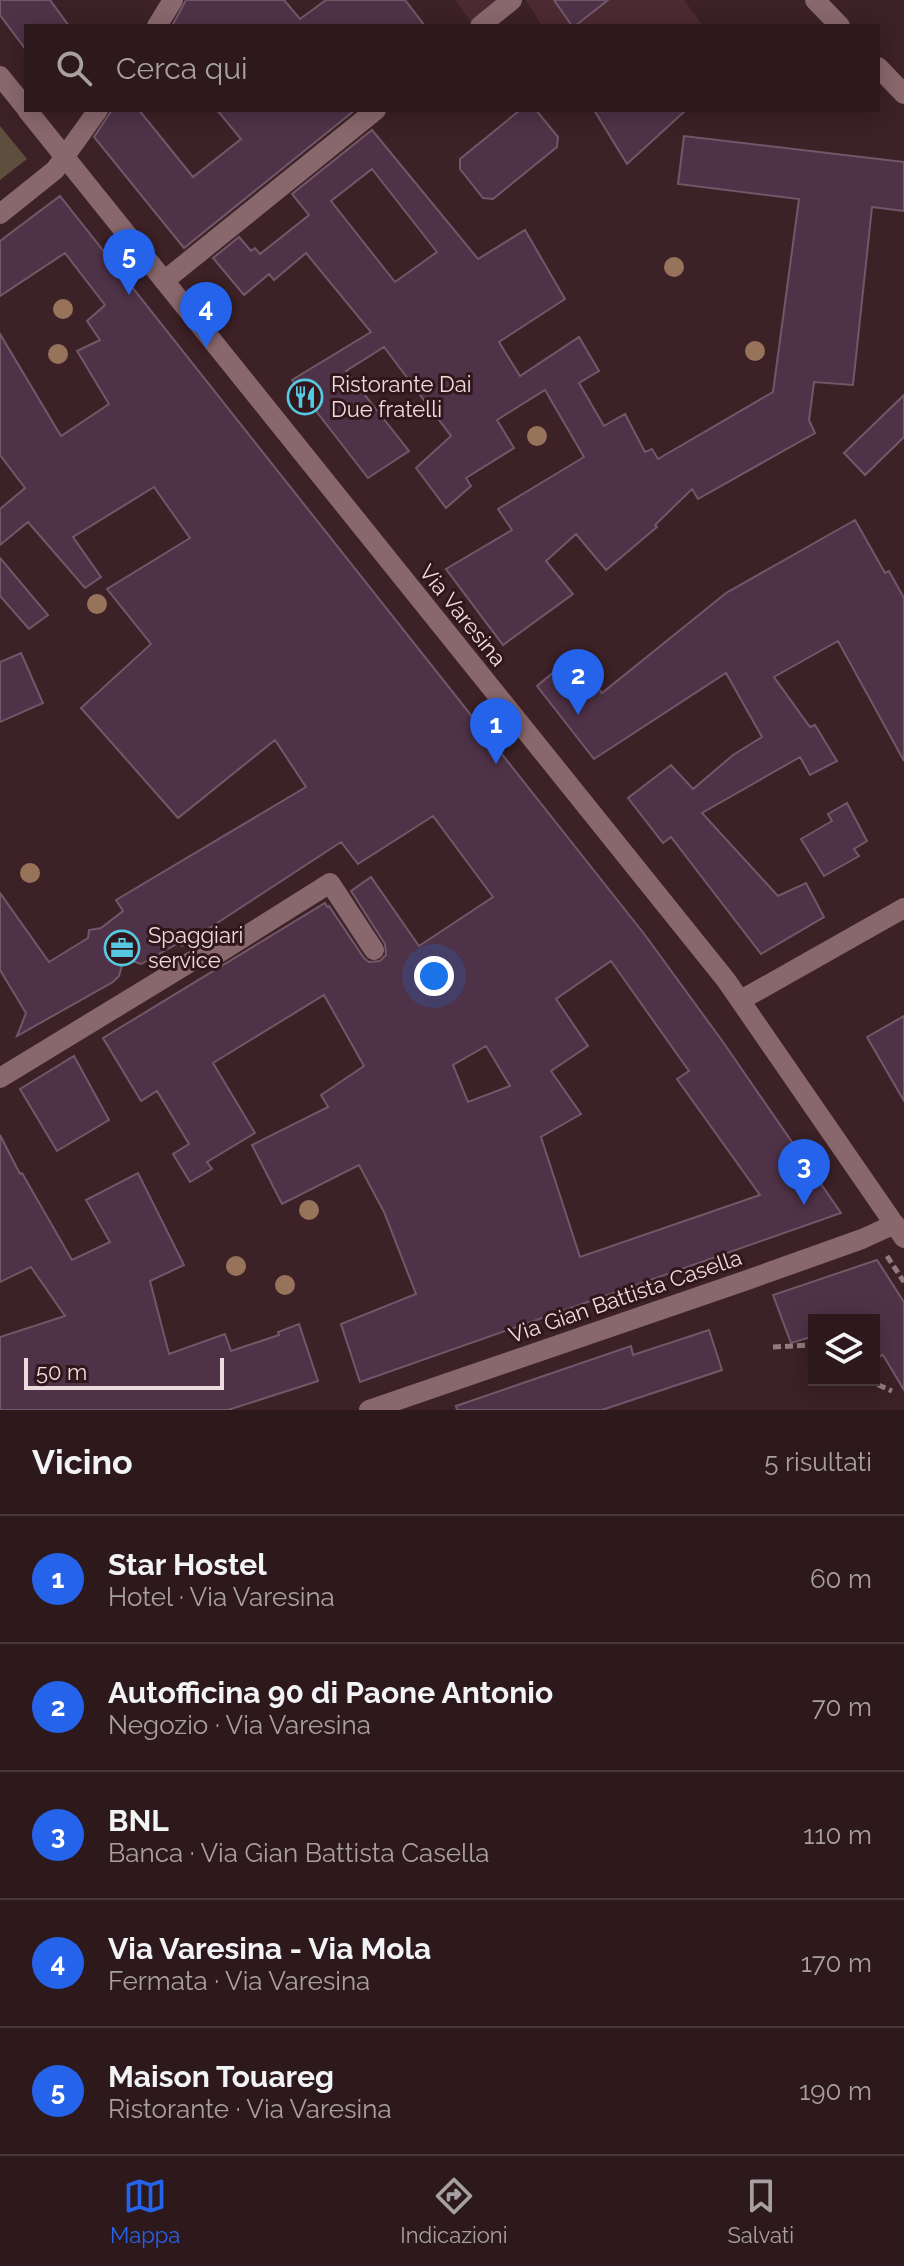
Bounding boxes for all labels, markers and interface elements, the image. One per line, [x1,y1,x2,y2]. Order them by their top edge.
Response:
search box [24,24,880,112]
icon: search [52,46,96,90]
text: Cerca qui [116,51,248,86]
pin: 5 [103,229,155,295]
pin: 4 [180,282,232,348]
place label: Ristorante Dai Due fratelli [331,371,471,422]
restaurant icon: Ristorante Dai Due fratelli [286,378,324,416]
street label: Via Varesina [414,559,512,671]
pin: 2 [552,649,604,715]
pin: 1 [470,698,522,764]
place label: Spaggiari service [148,922,243,973]
office icon: Spaggiari service [103,929,141,967]
your location [414,956,454,996]
pin: 3 [778,1139,830,1205]
street label: Via Gian Battista Casella [505,1244,745,1348]
map controls [808,1314,880,1386]
button: layers [808,1314,880,1386]
scale bar [24,1354,224,1390]
text: 50 m [36,1359,87,1385]
text: Vicino [32,1442,133,1482]
text: 5 risultati [764,1447,872,1477]
text: Star Hostel [108,1547,267,1582]
text: 1 [52,1564,64,1594]
text: 60 m [810,1564,872,1594]
text: Hotel · Via Varesina [108,1582,335,1612]
text: Autofficina 90 di Paone Antonio [108,1675,553,1710]
text: 2 [51,1692,65,1722]
text: 70 m [812,1692,872,1722]
text: Negozio · Via Varesina [108,1710,371,1740]
text: BNL [108,1803,169,1838]
text: 3 [51,1820,65,1850]
text: 110 m [803,1820,872,1850]
text: Banca · Via Gian Battista Casella [108,1838,489,1868]
text: Via Varesina - Via Mola [108,1931,431,1966]
text: 4 [51,1948,65,1978]
text: 170 m [801,1948,872,1978]
text: Fermata · Via Varesina [108,1966,370,1996]
text: Maison Touareg [108,2059,334,2094]
text: 5 [51,2076,65,2106]
text: 190 m [799,2076,872,2106]
text: Ristorante · Via Varesina [108,2094,392,2124]
tab: Mappa [110,2174,180,2248]
tab: Indicazioni [400,2174,508,2248]
tab: Salvati [728,2174,794,2248]

